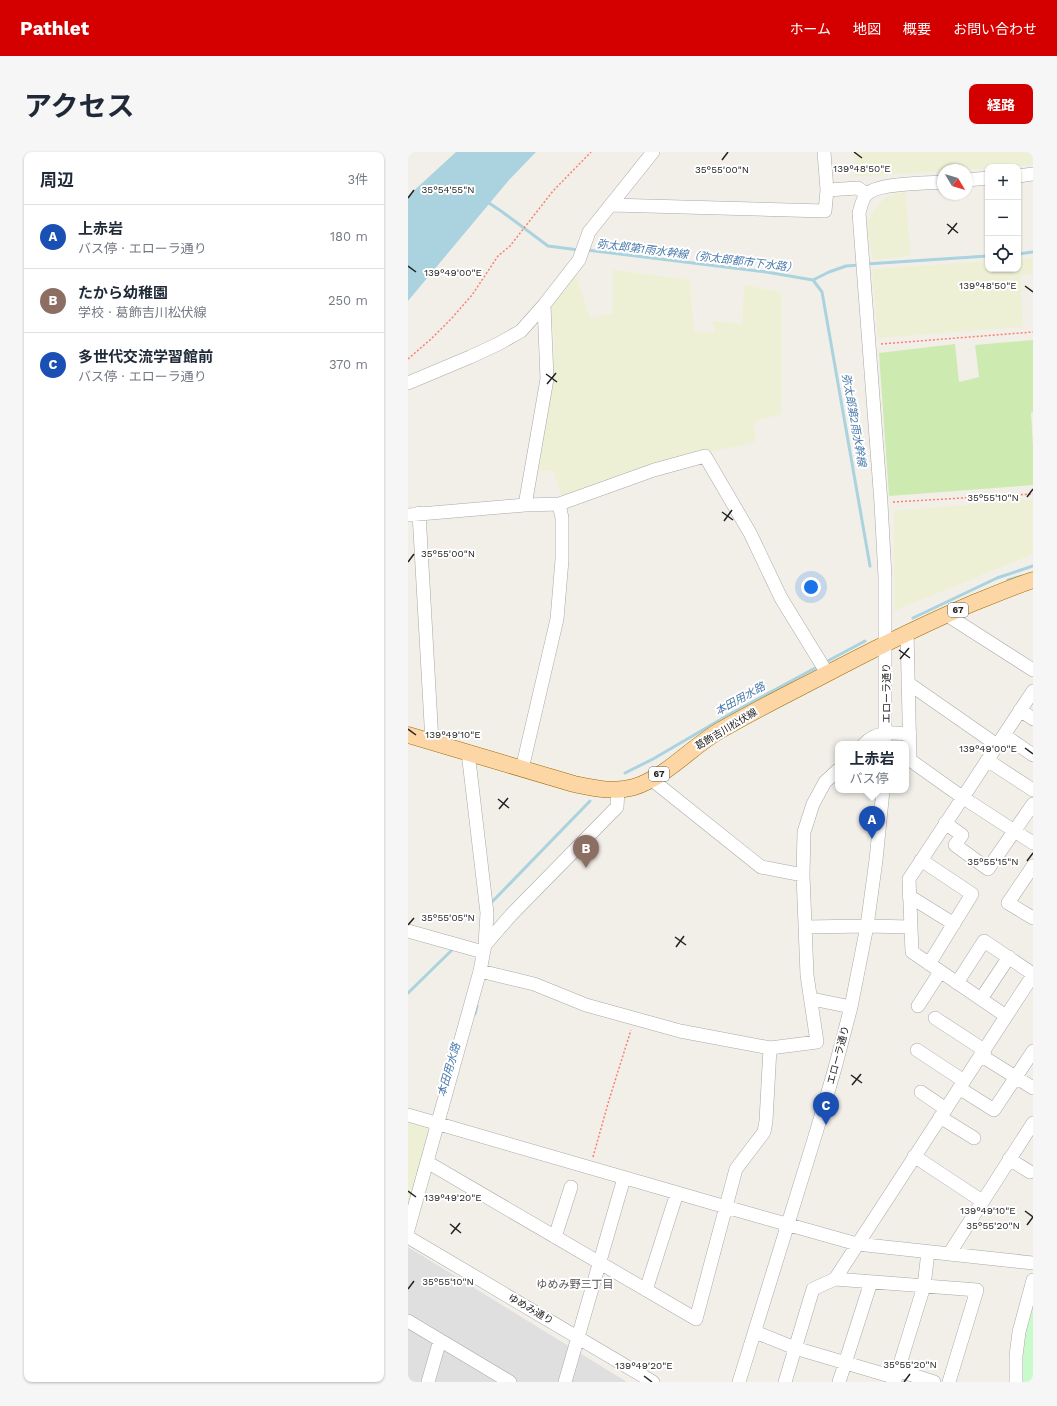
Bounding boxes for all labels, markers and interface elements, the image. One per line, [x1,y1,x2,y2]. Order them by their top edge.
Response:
text: Pathlet [20,17,89,40]
text: ホーム [789,21,831,37]
text: 地図 [853,21,881,37]
text: 概要 [903,21,931,37]
text: お問い合わせ [953,21,1037,37]
button: 経路 [969,84,1033,124]
text: アクセス [24,90,135,123]
text: 139°48'50"E [833,163,891,174]
text: 35°55'00"N [695,164,749,175]
north arrow [937,164,973,200]
map controls [985,164,1021,272]
button: + [985,164,1021,200]
text: 周辺 [40,170,74,190]
text: 3件 [347,172,368,187]
text: 35°54'55"N [421,184,475,195]
button: − [985,200,1021,236]
text: 上赤岩 [78,220,123,238]
text: A [49,229,57,244]
text: 180 m [330,229,368,244]
button: locate [985,236,1021,272]
water label: 弥太郎第1雨水幹線（弥太郎都市下水路） [596,237,798,275]
text: バス停 · エローラ通り [78,241,207,256]
text: 139°49'00"E [424,267,482,278]
text: 139°48'50"E [959,280,1017,291]
text: たから幼稚園 [78,284,168,302]
text: B [49,293,57,308]
text: 250 m [328,293,368,308]
text: 学校 · 葛飾吉川松伏線 [78,305,207,320]
text: 多世代交流学習館前 [78,348,213,366]
text: C [49,357,57,372]
text: 370 m [329,357,368,372]
text: バス停 · エローラ通り [78,369,207,384]
water label: 弥太郎第2雨水幹線 [839,372,869,469]
text: 35°55'10"N [967,492,1019,503]
text: 35°55'00"N [421,548,475,559]
your location [801,577,821,597]
road number: 67 [948,603,968,617]
street label: エローラ通り [881,663,892,723]
water label: 本田用水路 [713,679,768,718]
street label: 葛飾吉川松伏線 [693,706,759,752]
text: 139°49'10"E [425,729,481,740]
popup [835,741,909,793]
text: 139°49'00"E [959,743,1017,754]
text: 上赤岩 [849,750,895,768]
road number: 67 [649,767,669,781]
text: バス停 [849,771,889,786]
pin: A [859,806,885,839]
pin: B [573,835,599,868]
text: 35°55'15"N [967,856,1019,867]
text: 35°55'05"N [421,912,475,923]
street label: エローラ通り [825,1025,851,1085]
water label: 本田用水路 [435,1041,463,1098]
pin: C [813,1092,839,1125]
text: 139°49'20"E [424,1192,482,1203]
text: 139°49'10"E [960,1205,1016,1216]
text: 35°55'20"N [966,1220,1020,1231]
text: 35°55'10"N [422,1276,474,1287]
district label: ゆめみ野三丁目 [537,1278,614,1291]
street label: ゆめみ通り [507,1292,555,1326]
text: 35°55'20"N [883,1359,937,1370]
text: 139°49'20"E [615,1360,673,1371]

